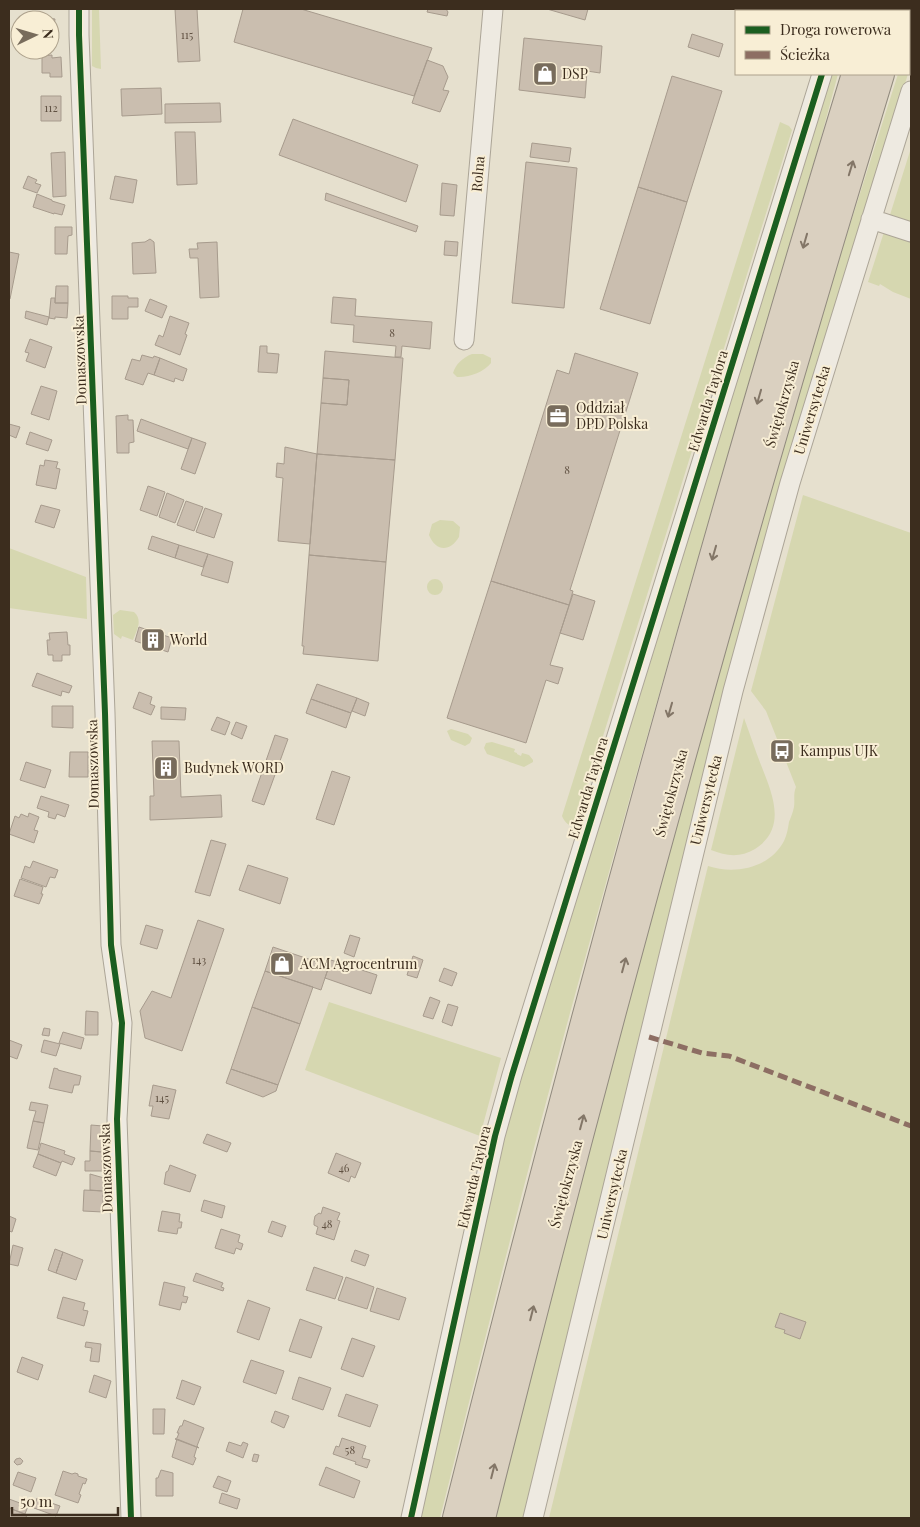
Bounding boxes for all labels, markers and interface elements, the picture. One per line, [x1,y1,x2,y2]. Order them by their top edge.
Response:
north arrow [10,10,60,60]
legend [735,10,910,75]
text: Droga rowerowa [780,19,892,39]
house number: 115 [181,27,194,42]
text: N [39,28,58,40]
text: Ścieżka [780,44,831,64]
shop icon: DSP [532,61,558,87]
place label: DSP [562,64,588,83]
house number: 112 [44,100,58,115]
street label: Rolna [466,155,489,193]
one-way arrow [847,161,857,177]
one-way arrow [800,233,810,249]
street label: Domaszowska [68,315,91,405]
house number: 8 [389,325,395,340]
street label: Edwarda Taylora [683,348,732,454]
street label: Świętokrzyska [760,358,803,450]
street label: Uniwersytecka [789,363,834,457]
one-way arrow [754,389,764,405]
place label: Oddział DPD Polska [576,398,648,433]
office icon: Oddział DPD Polska [545,403,571,429]
house number: 8 [564,462,570,477]
one-way arrow [709,545,718,561]
building icon: World [140,627,166,653]
place label: World [169,630,207,649]
one-way arrow [665,701,674,717]
street label: Domaszowska [82,719,103,809]
street label: Edwarda Taylora [563,735,612,841]
bus stop icon: Kampus UJK [769,738,795,764]
place label: Kampus UJK [800,741,879,760]
street label: Świętokrzyska [650,747,691,839]
street label: Uniwersytecka [685,753,726,847]
building icon: Budynek WORD [153,755,179,781]
place label: Budynek WORD [184,758,284,777]
shop icon: ACM Agrocentrum [269,951,295,977]
house number: 143 [192,952,206,967]
place label: ACM Agrocentrum [299,954,418,973]
one-way arrow [620,958,629,974]
house number: 145 [155,1090,169,1105]
one-way arrow [578,1115,587,1131]
street label: Domaszowska [94,1123,117,1213]
street label: Edwarda Taylora [452,1123,495,1230]
street label: Świętokrzyska [545,1138,586,1230]
street label: Uniwersytecka [592,1147,631,1241]
house number: 46 [338,1160,350,1175]
house number: 48 [321,1216,333,1231]
one-way arrow [528,1306,537,1322]
house number: 58 [345,1442,355,1457]
one-way arrow [489,1463,498,1479]
scale bar [12,1484,119,1516]
text: 50 m [20,1491,53,1511]

